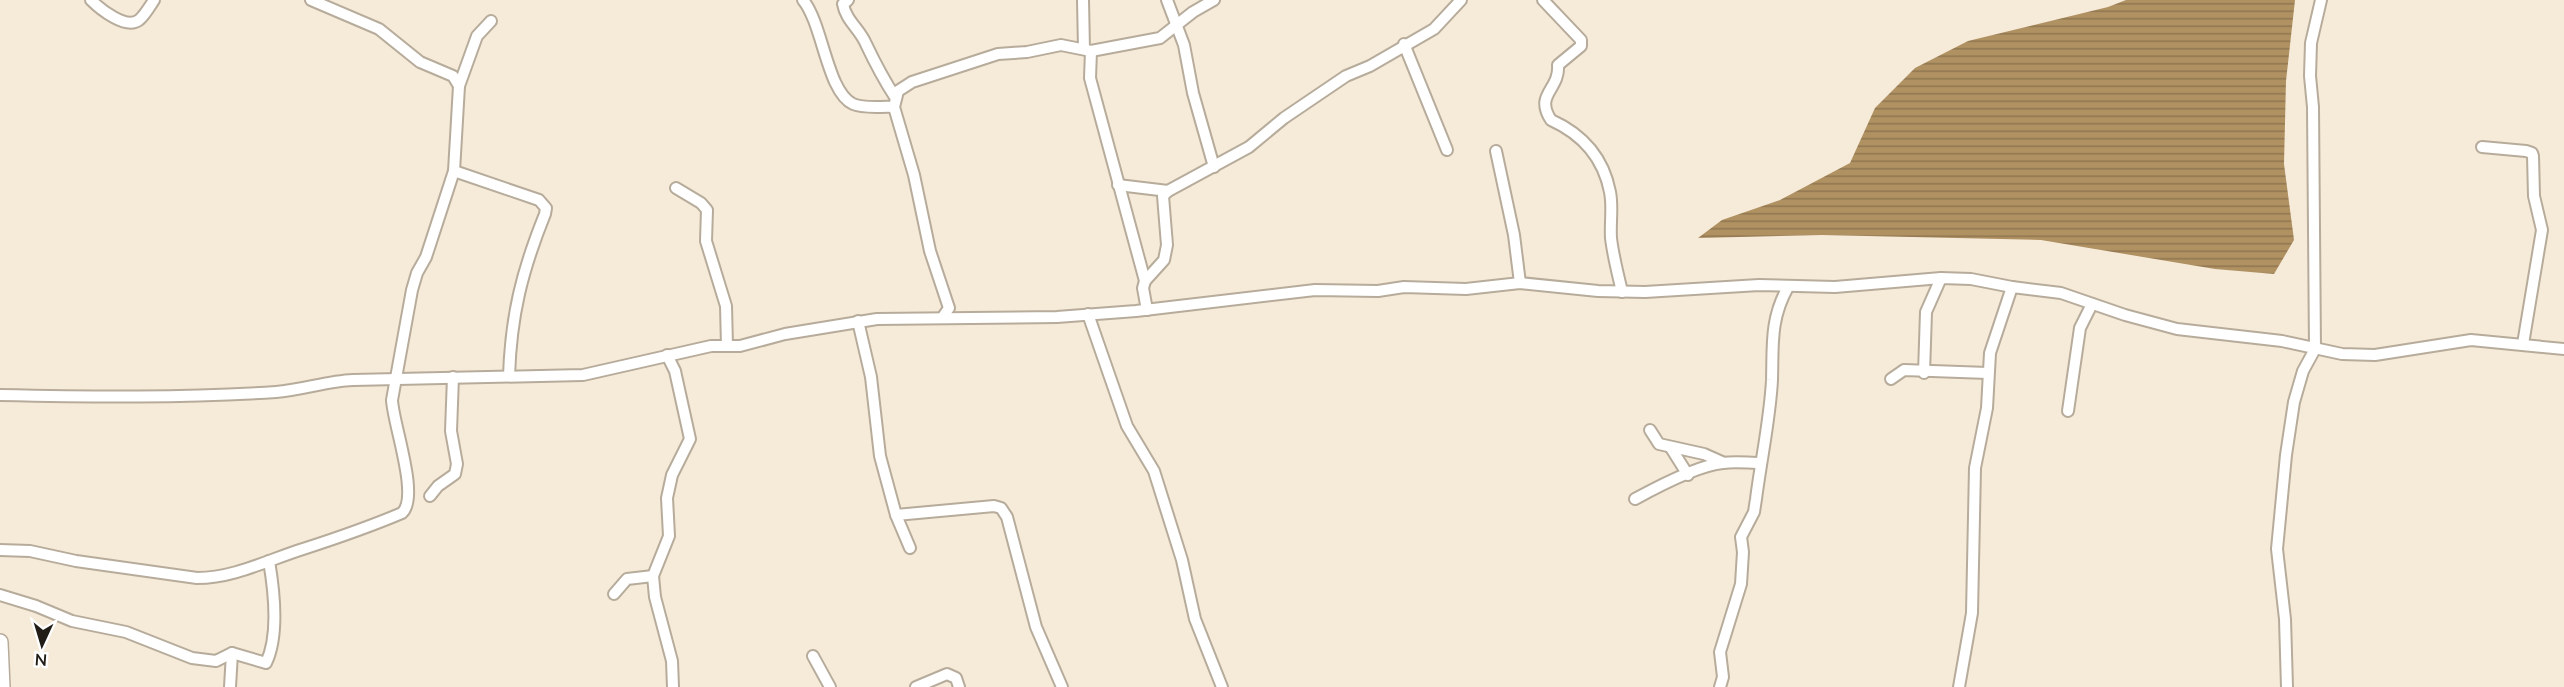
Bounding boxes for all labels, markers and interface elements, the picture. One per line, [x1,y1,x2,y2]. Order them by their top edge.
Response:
north arrow [12,615,72,675]
text: N [34,651,48,670]

